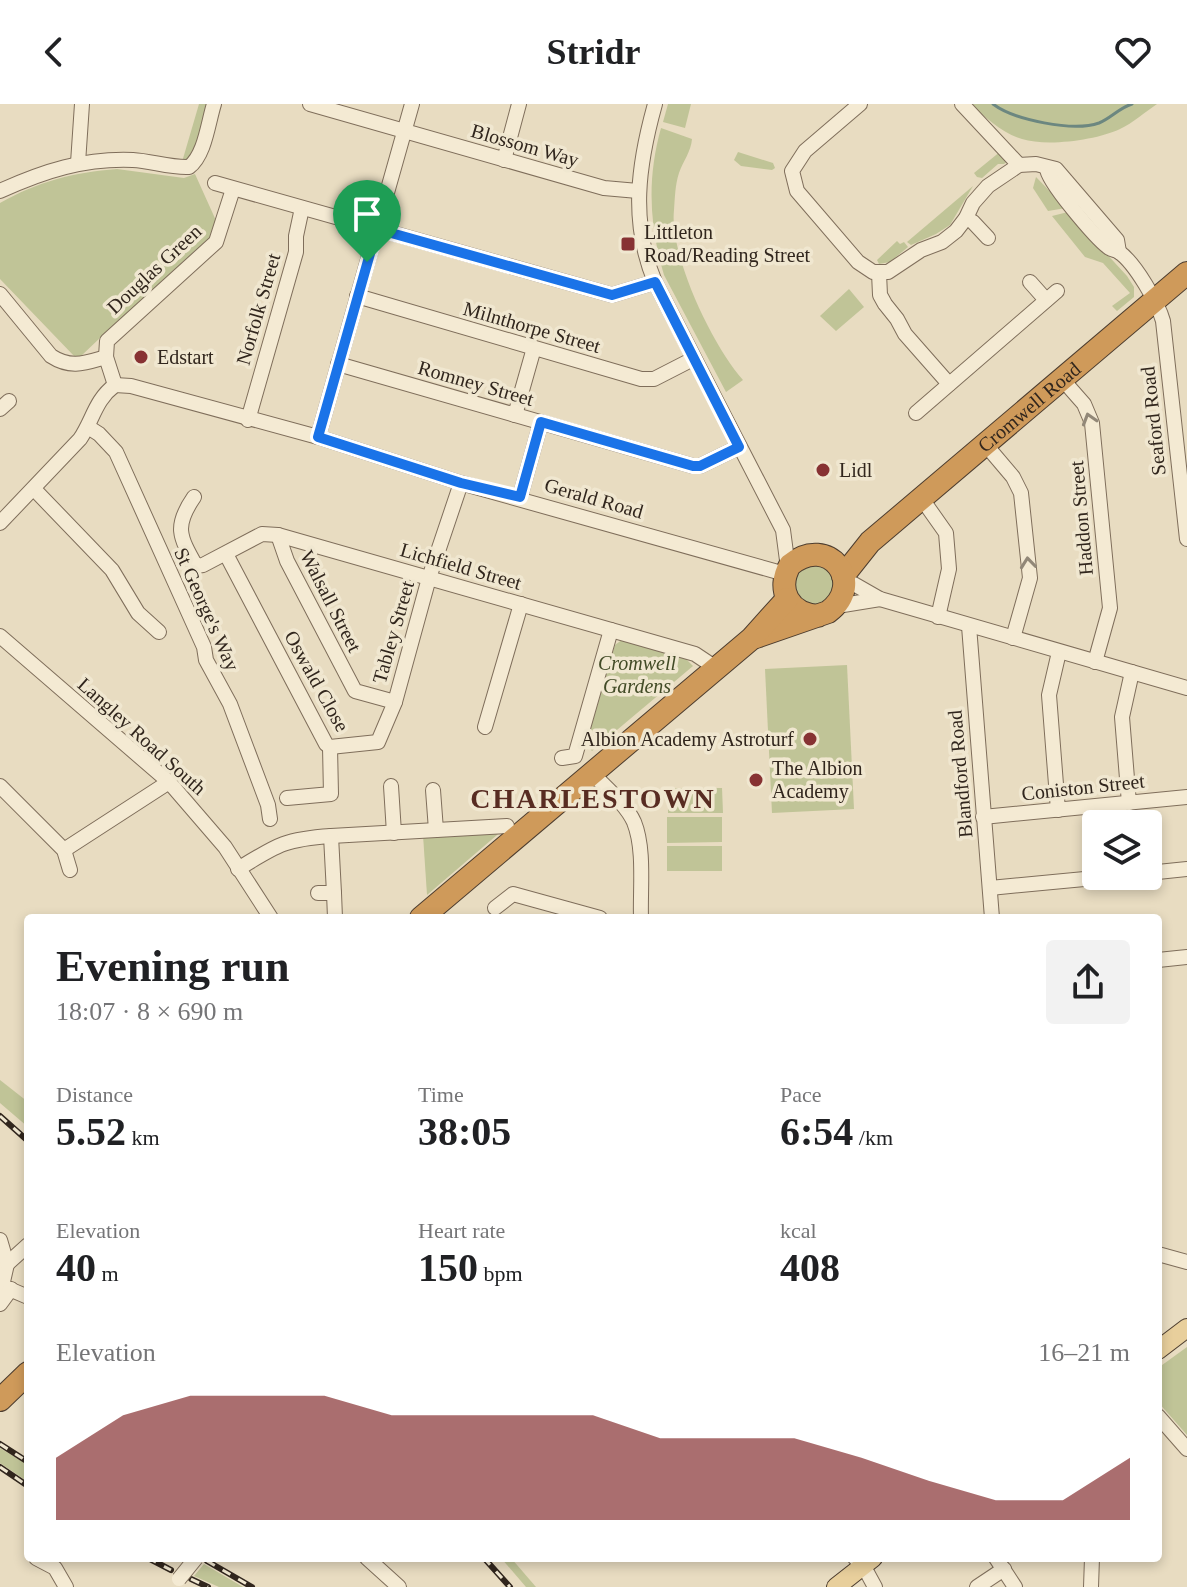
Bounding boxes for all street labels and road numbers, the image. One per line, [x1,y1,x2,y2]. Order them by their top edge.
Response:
street label: Blossom Way [468,119,581,172]
street label: Douglas Green [102,220,206,319]
street label: Norfolk Street [232,250,285,367]
street label: Milnthorpe Street [461,297,604,358]
street label: Romney Street [415,356,537,411]
street label: Cromwell Road [973,357,1085,457]
street label: Seaford Road [1136,365,1170,477]
street label: Haddon Street [1065,459,1097,576]
street label: Gerald Road [542,473,646,523]
street label: Lichfield Street [398,538,525,594]
street label: St George's Way [169,544,244,674]
street label: Walsall Street [296,546,366,656]
street label: Tabley Street [368,578,419,686]
street label: Oswald Close [280,627,354,735]
street label: Langley Road South [73,673,210,800]
street label: Blandford Road [943,709,977,839]
street label: Coniston Street [1020,770,1146,804]

